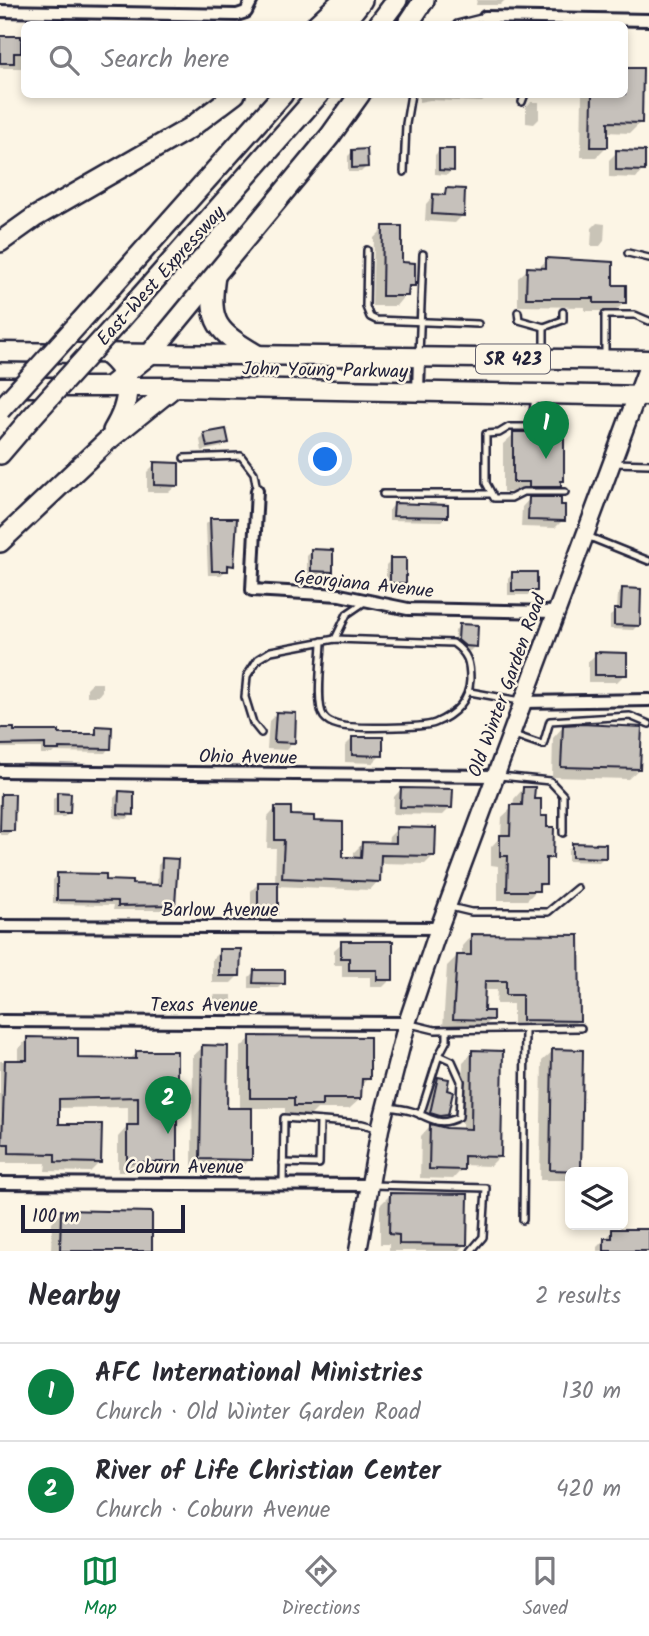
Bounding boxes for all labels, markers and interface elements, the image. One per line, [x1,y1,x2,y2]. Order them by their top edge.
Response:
search box [21,21,628,98]
text: Search here [101,39,229,81]
icon: search [45,41,83,79]
street label: East-West Expressway [90,198,234,353]
road number: SR 423 [476,344,550,374]
street label: John Young Parkway [242,355,409,387]
pin: 1 [523,401,569,459]
your location [308,442,342,476]
street label: Georgiana Avenue [293,563,435,607]
street label: Old Winter Garden Road [461,589,555,782]
street label: Ohio Avenue [198,742,298,774]
street label: Barlow Avenue [162,896,279,926]
street label: Texas Avenue [150,991,258,1021]
pin: 2 [145,1076,191,1134]
street label: Coburn Avenue [124,1153,244,1183]
map controls [565,1167,628,1230]
button: layers [565,1167,628,1230]
scale bar [21,1202,186,1234]
text: 100 m [32,1202,80,1232]
text: Nearby [28,1273,120,1321]
text: 2 results [535,1279,621,1315]
text: AFC International Ministries [95,1353,423,1395]
text: 1 [48,1374,54,1410]
text: 130 m [562,1374,621,1410]
text: Church · Old Winter Garden Road [95,1395,420,1431]
text: River of Life Christian Center [95,1451,441,1493]
text: 2 [44,1472,58,1508]
text: 420 m [556,1472,621,1508]
text: Church · Coburn Avenue [95,1493,330,1529]
tab: Map [81,1552,119,1624]
tab: Directions [282,1552,360,1624]
tab: Saved [523,1552,568,1624]

